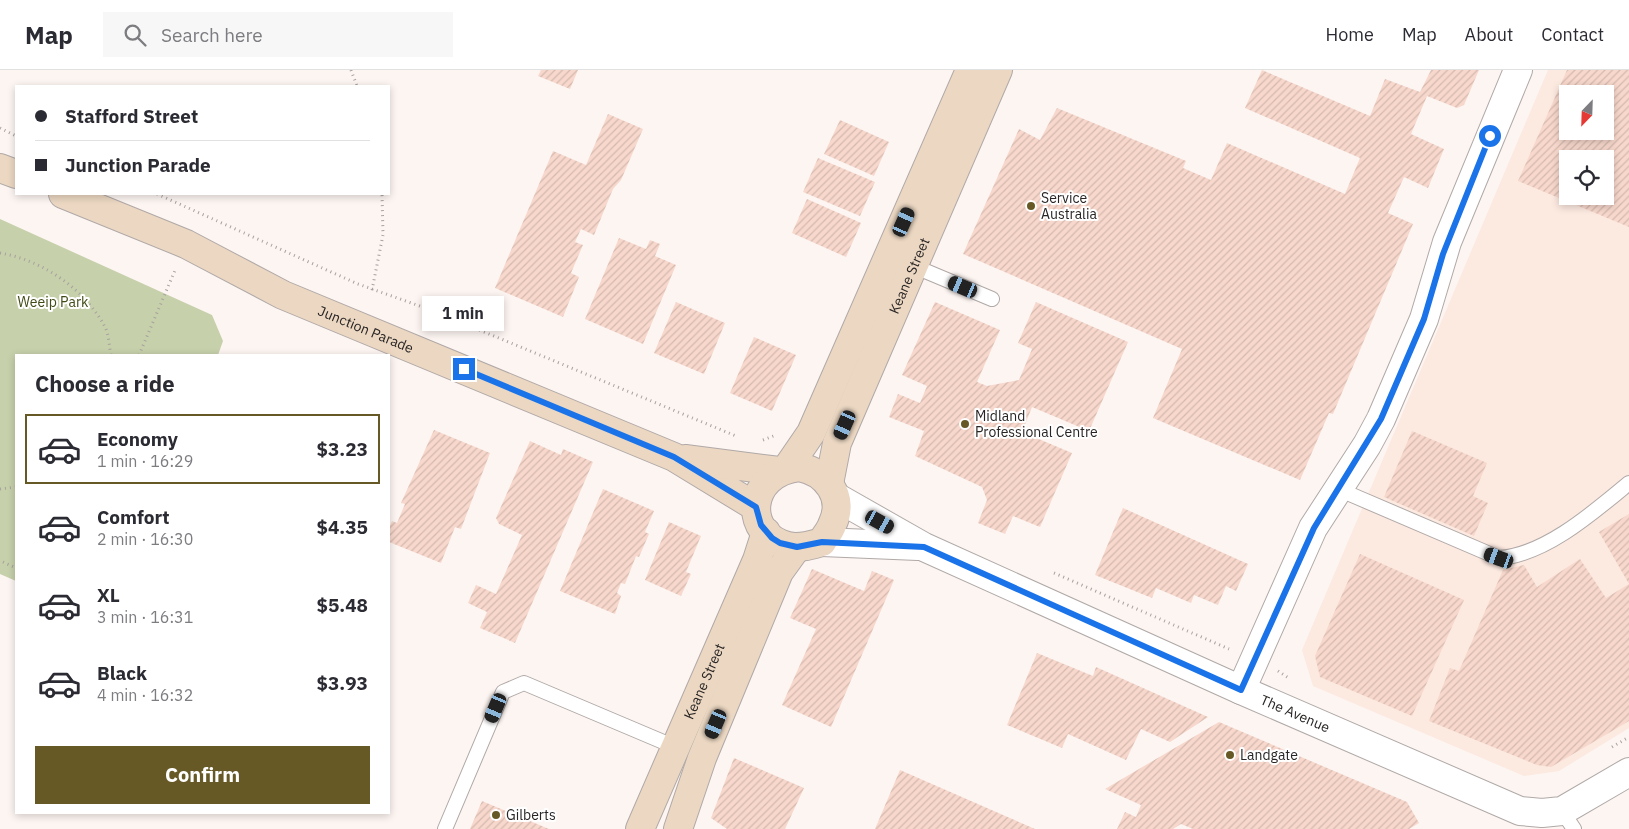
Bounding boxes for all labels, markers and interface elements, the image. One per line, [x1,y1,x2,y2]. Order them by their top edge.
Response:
search box [103,12,453,57]
text: Map [25,19,73,51]
icon: search [121,21,149,49]
text: Search here [161,23,263,47]
text: Home [1326,23,1374,46]
text: Map [1402,23,1437,46]
text: About [1465,23,1513,46]
text: Contact [1541,23,1604,46]
north arrow [1559,85,1614,140]
map controls [1559,85,1614,205]
text: Stafford Street [65,104,198,128]
route start [1479,125,1501,147]
button: locate [1559,150,1614,205]
text: Junction Parade [65,153,211,177]
place label: Service Australia [1041,189,1097,223]
marker: Service Australia [1025,200,1037,212]
car [891,205,916,239]
street label: Keane Street [885,235,934,316]
car [946,274,979,300]
park label: Weeip Park [18,293,89,311]
callout: 1 min [423,296,505,332]
street label: Junction Parade [315,302,417,357]
text: 1 min [442,303,484,323]
route end [453,358,475,380]
text: Choose a ride [35,369,175,398]
place label: Midland Professional Centre [975,407,1098,441]
car [832,408,857,442]
marker: Midland Professional Centre [959,418,971,430]
icon: car [37,427,82,472]
text: Economy [97,427,178,451]
text: $3.23 [316,437,368,461]
text: 1 min · 16:29 [97,451,193,471]
icon: car [37,505,82,550]
text: Comfort [97,505,170,529]
car [863,508,896,536]
text: $4.35 [316,515,368,539]
text: 2 min · 16:30 [97,529,193,549]
car [1482,546,1515,570]
icon: car [37,583,82,628]
text: XL [97,583,120,607]
text: $5.48 [316,593,368,617]
text: 3 min · 16:31 [97,607,193,627]
street label: Keane Street [680,641,729,722]
icon: car [37,661,82,706]
text: Black [97,661,147,685]
text: $3.93 [316,671,368,695]
text: 4 min · 16:32 [97,685,193,705]
car [483,691,508,725]
street label: The Avenue [1258,691,1333,737]
car [703,707,728,741]
button: Confirm [35,746,370,804]
place label: Landgate [1240,746,1298,764]
marker: Landgate [1224,749,1236,761]
place label: Gilberts [506,806,556,824]
marker: Gilberts [490,809,502,821]

